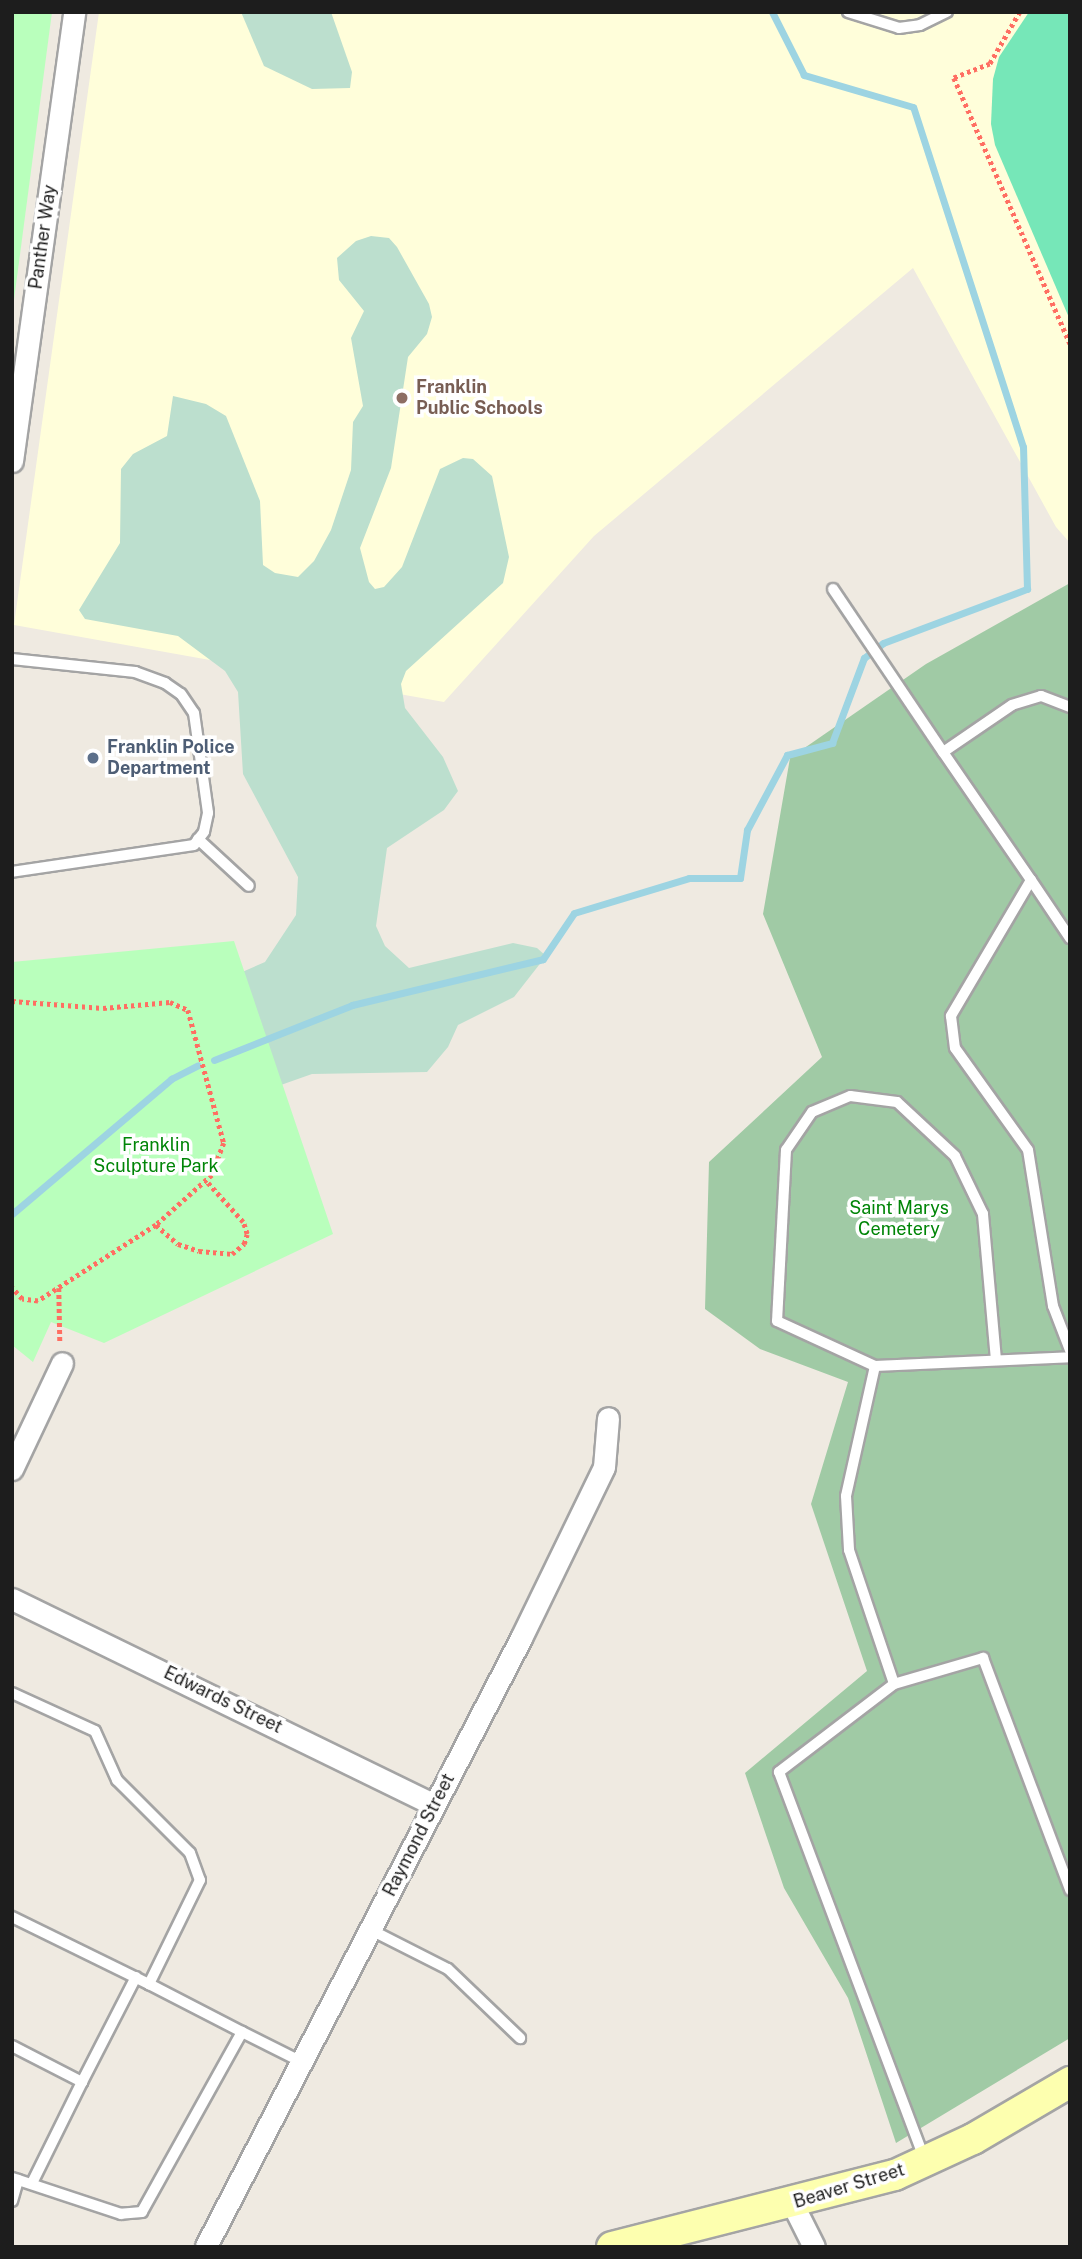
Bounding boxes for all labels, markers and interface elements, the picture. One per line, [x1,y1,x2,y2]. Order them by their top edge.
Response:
street label: Panther Way [25,183,61,291]
place label: Franklin Public Schools [416,377,543,420]
marker: Franklin Public Schools [394,390,410,406]
place label: Franklin Police Department [107,737,235,780]
marker: Franklin Police Department [85,750,101,766]
park label: Franklin Sculpture Park [93,1135,219,1178]
park label: Saint Marys Cemetery [849,1198,949,1240]
street label: Edwards Street [160,1662,286,1738]
street label: Raymond Street [379,1770,459,1900]
street label: Beaver Street [791,2159,907,2213]

